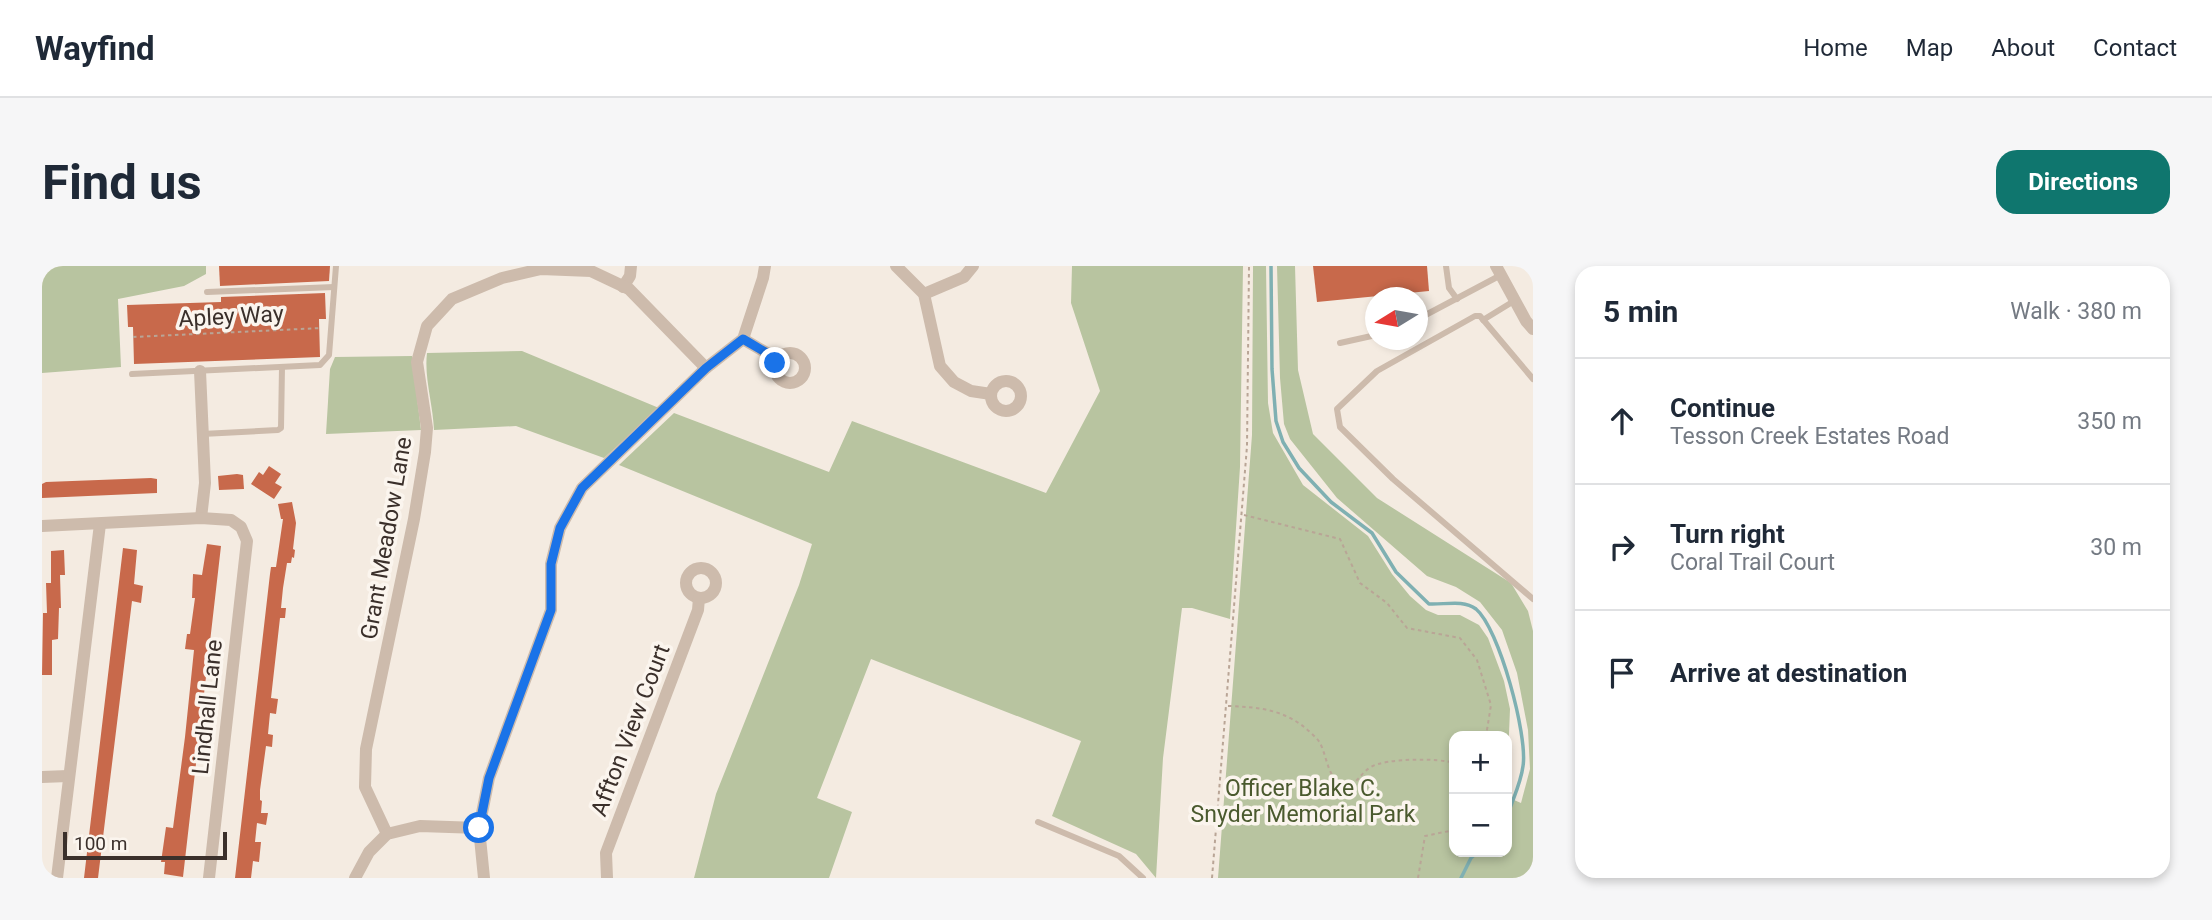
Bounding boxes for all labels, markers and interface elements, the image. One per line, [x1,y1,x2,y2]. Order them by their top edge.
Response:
text: Wayfind [35,29,155,68]
text: Home [1803,34,1868,62]
text: Map [1906,34,1953,62]
text: About [1991,34,2055,62]
text: Contact [2093,34,2177,62]
button: Directions [1996,150,2170,214]
text: Find us [42,154,202,211]
north arrow [1365,287,1428,350]
text: 5 min [1603,294,1678,329]
text: Walk · 380 m [2010,298,2142,325]
street label: Apley Way [178,300,284,333]
route end [759,347,790,378]
text: Continue [1670,393,1775,423]
icon: ahead [1603,402,1641,440]
text: 350 m [2077,408,2142,435]
text: Tesson Creek Estates Road [1670,423,1949,450]
street label: Grant Meadow Lane [355,435,418,641]
text: Turn right [1670,519,1785,549]
icon: right [1603,528,1641,566]
text: 30 m [2090,534,2142,561]
text: Coral Trail Court [1670,549,1835,576]
street label: Lindhall Lane [187,638,228,776]
street label: Affton View Court [585,640,676,820]
icon: arrive [1603,654,1641,692]
text: Arrive at destination [1670,658,1907,688]
map controls [1449,731,1512,857]
button: + [1449,731,1512,794]
park label: Officer Blake C. Snyder Memorial Park [1191,775,1416,828]
button: − [1449,794,1512,857]
route start [463,812,494,843]
scale bar [63,829,228,861]
text: 100 m [74,832,127,855]

